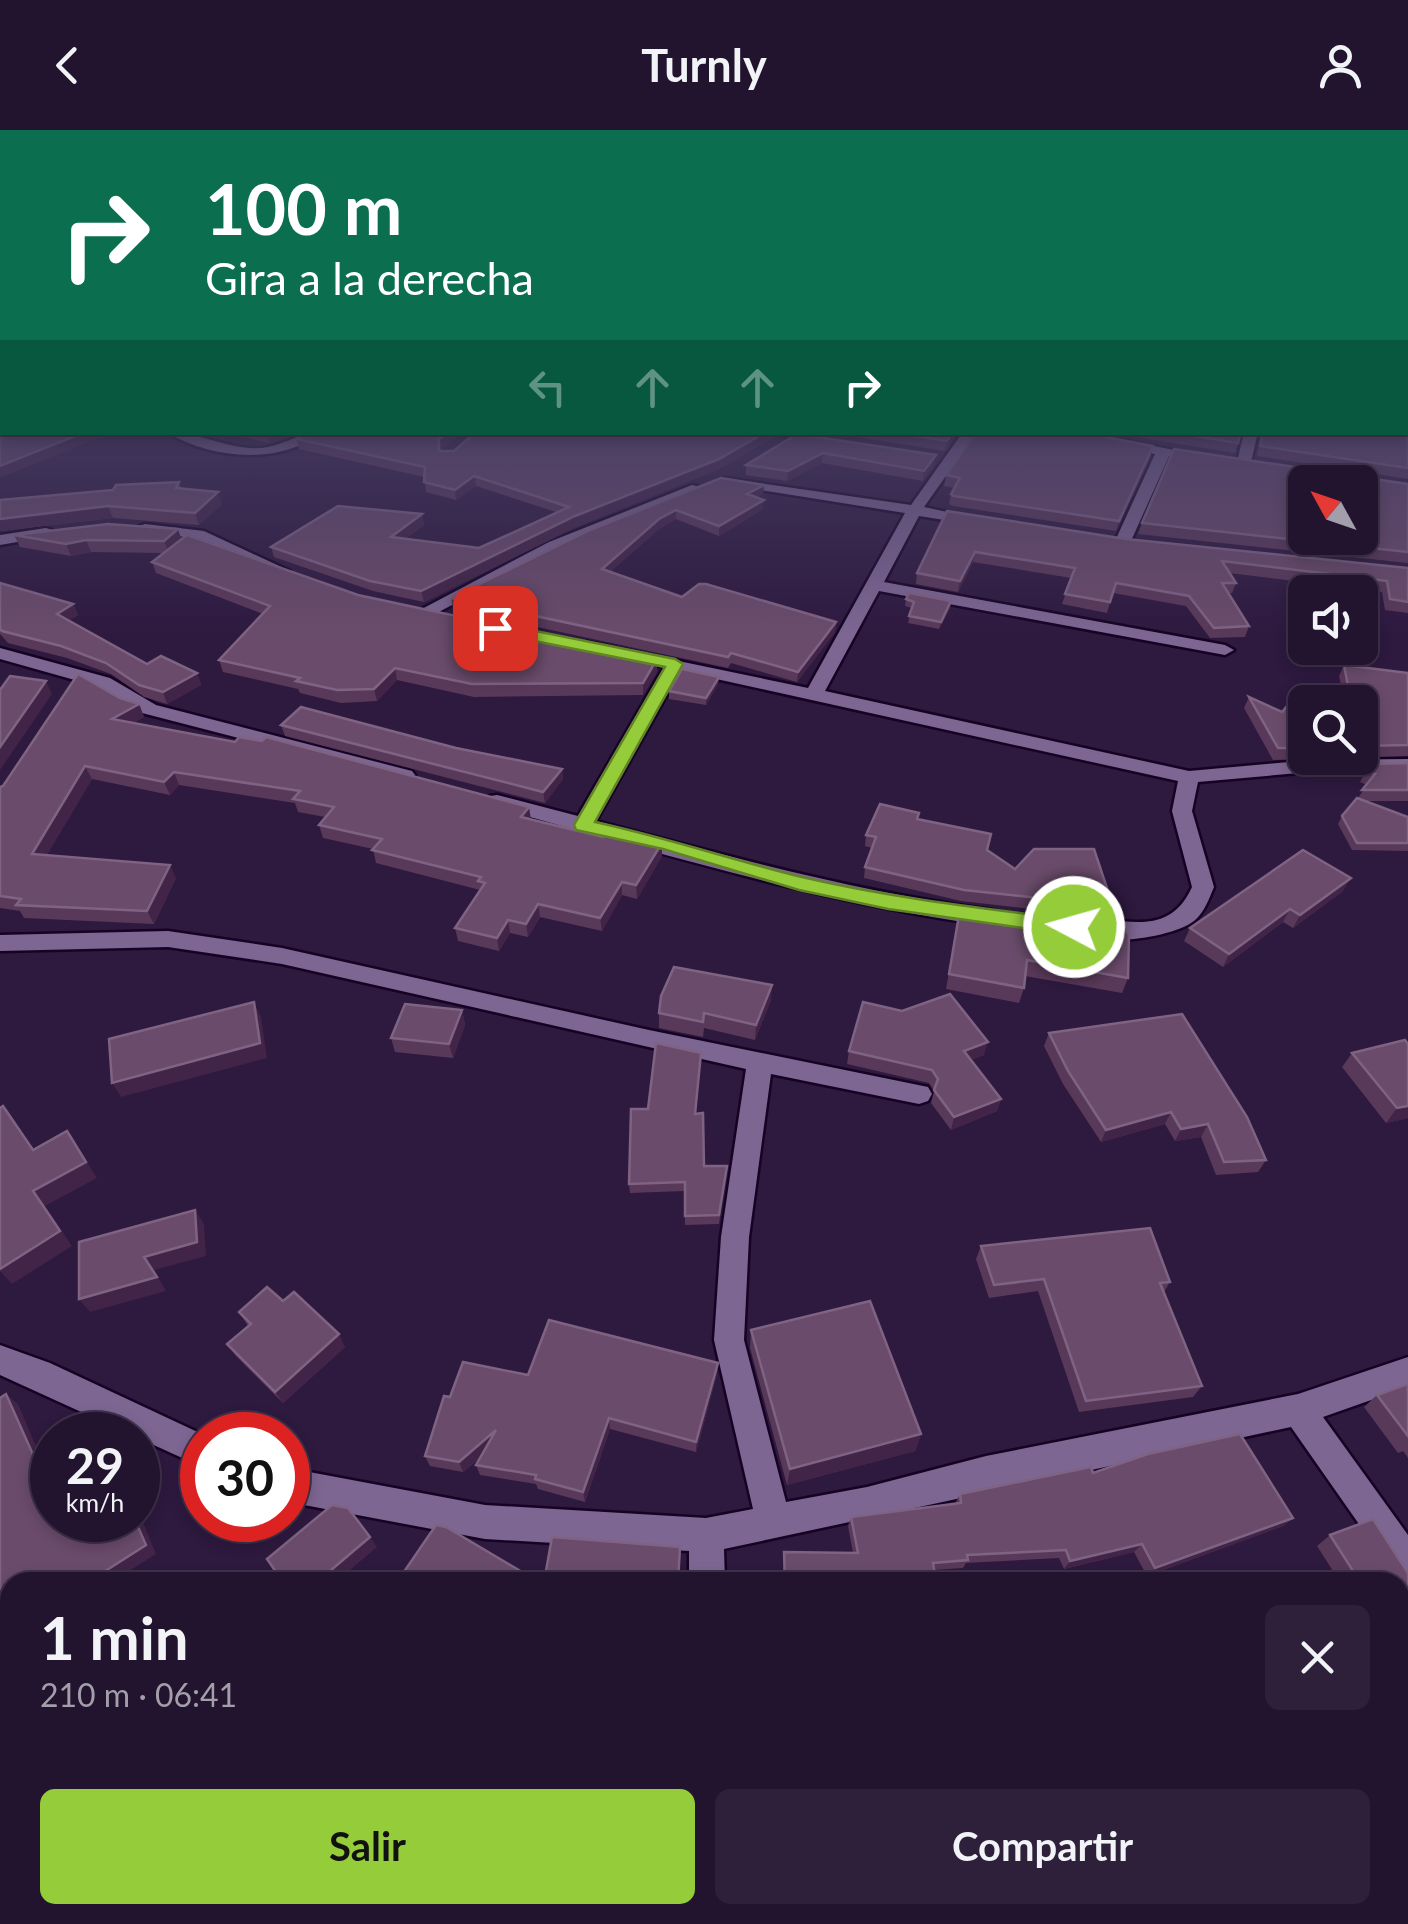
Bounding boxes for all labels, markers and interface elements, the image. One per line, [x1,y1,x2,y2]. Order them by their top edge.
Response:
icon: back [40,38,95,93]
text: Turnly [641,38,767,92]
icon: person [1313,38,1368,93]
text: 100 m [205,166,402,250]
icon: right [40,170,170,300]
text: Gira a la derecha [205,251,534,305]
icon: left [520,360,575,415]
icon: ahead [625,360,680,415]
icon: ahead [730,360,785,415]
icon: right [835,360,890,415]
north arrow [1288,465,1378,555]
map controls [1288,465,1378,775]
button: sound [1288,575,1378,665]
pin [453,586,538,671]
icon: arrive [468,601,523,656]
button: search [1288,685,1378,775]
position arrow [1022,875,1126,979]
speed limit sign: 30 [180,1412,310,1542]
text: 29 [66,1435,124,1495]
text: km/h [66,1487,124,1517]
text: 1 min [40,1601,189,1673]
button: close [1265,1605,1370,1710]
text: 210 m · 06:41 [40,1675,237,1714]
button: Salir [40,1789,695,1904]
button: Compartir [715,1789,1370,1904]

